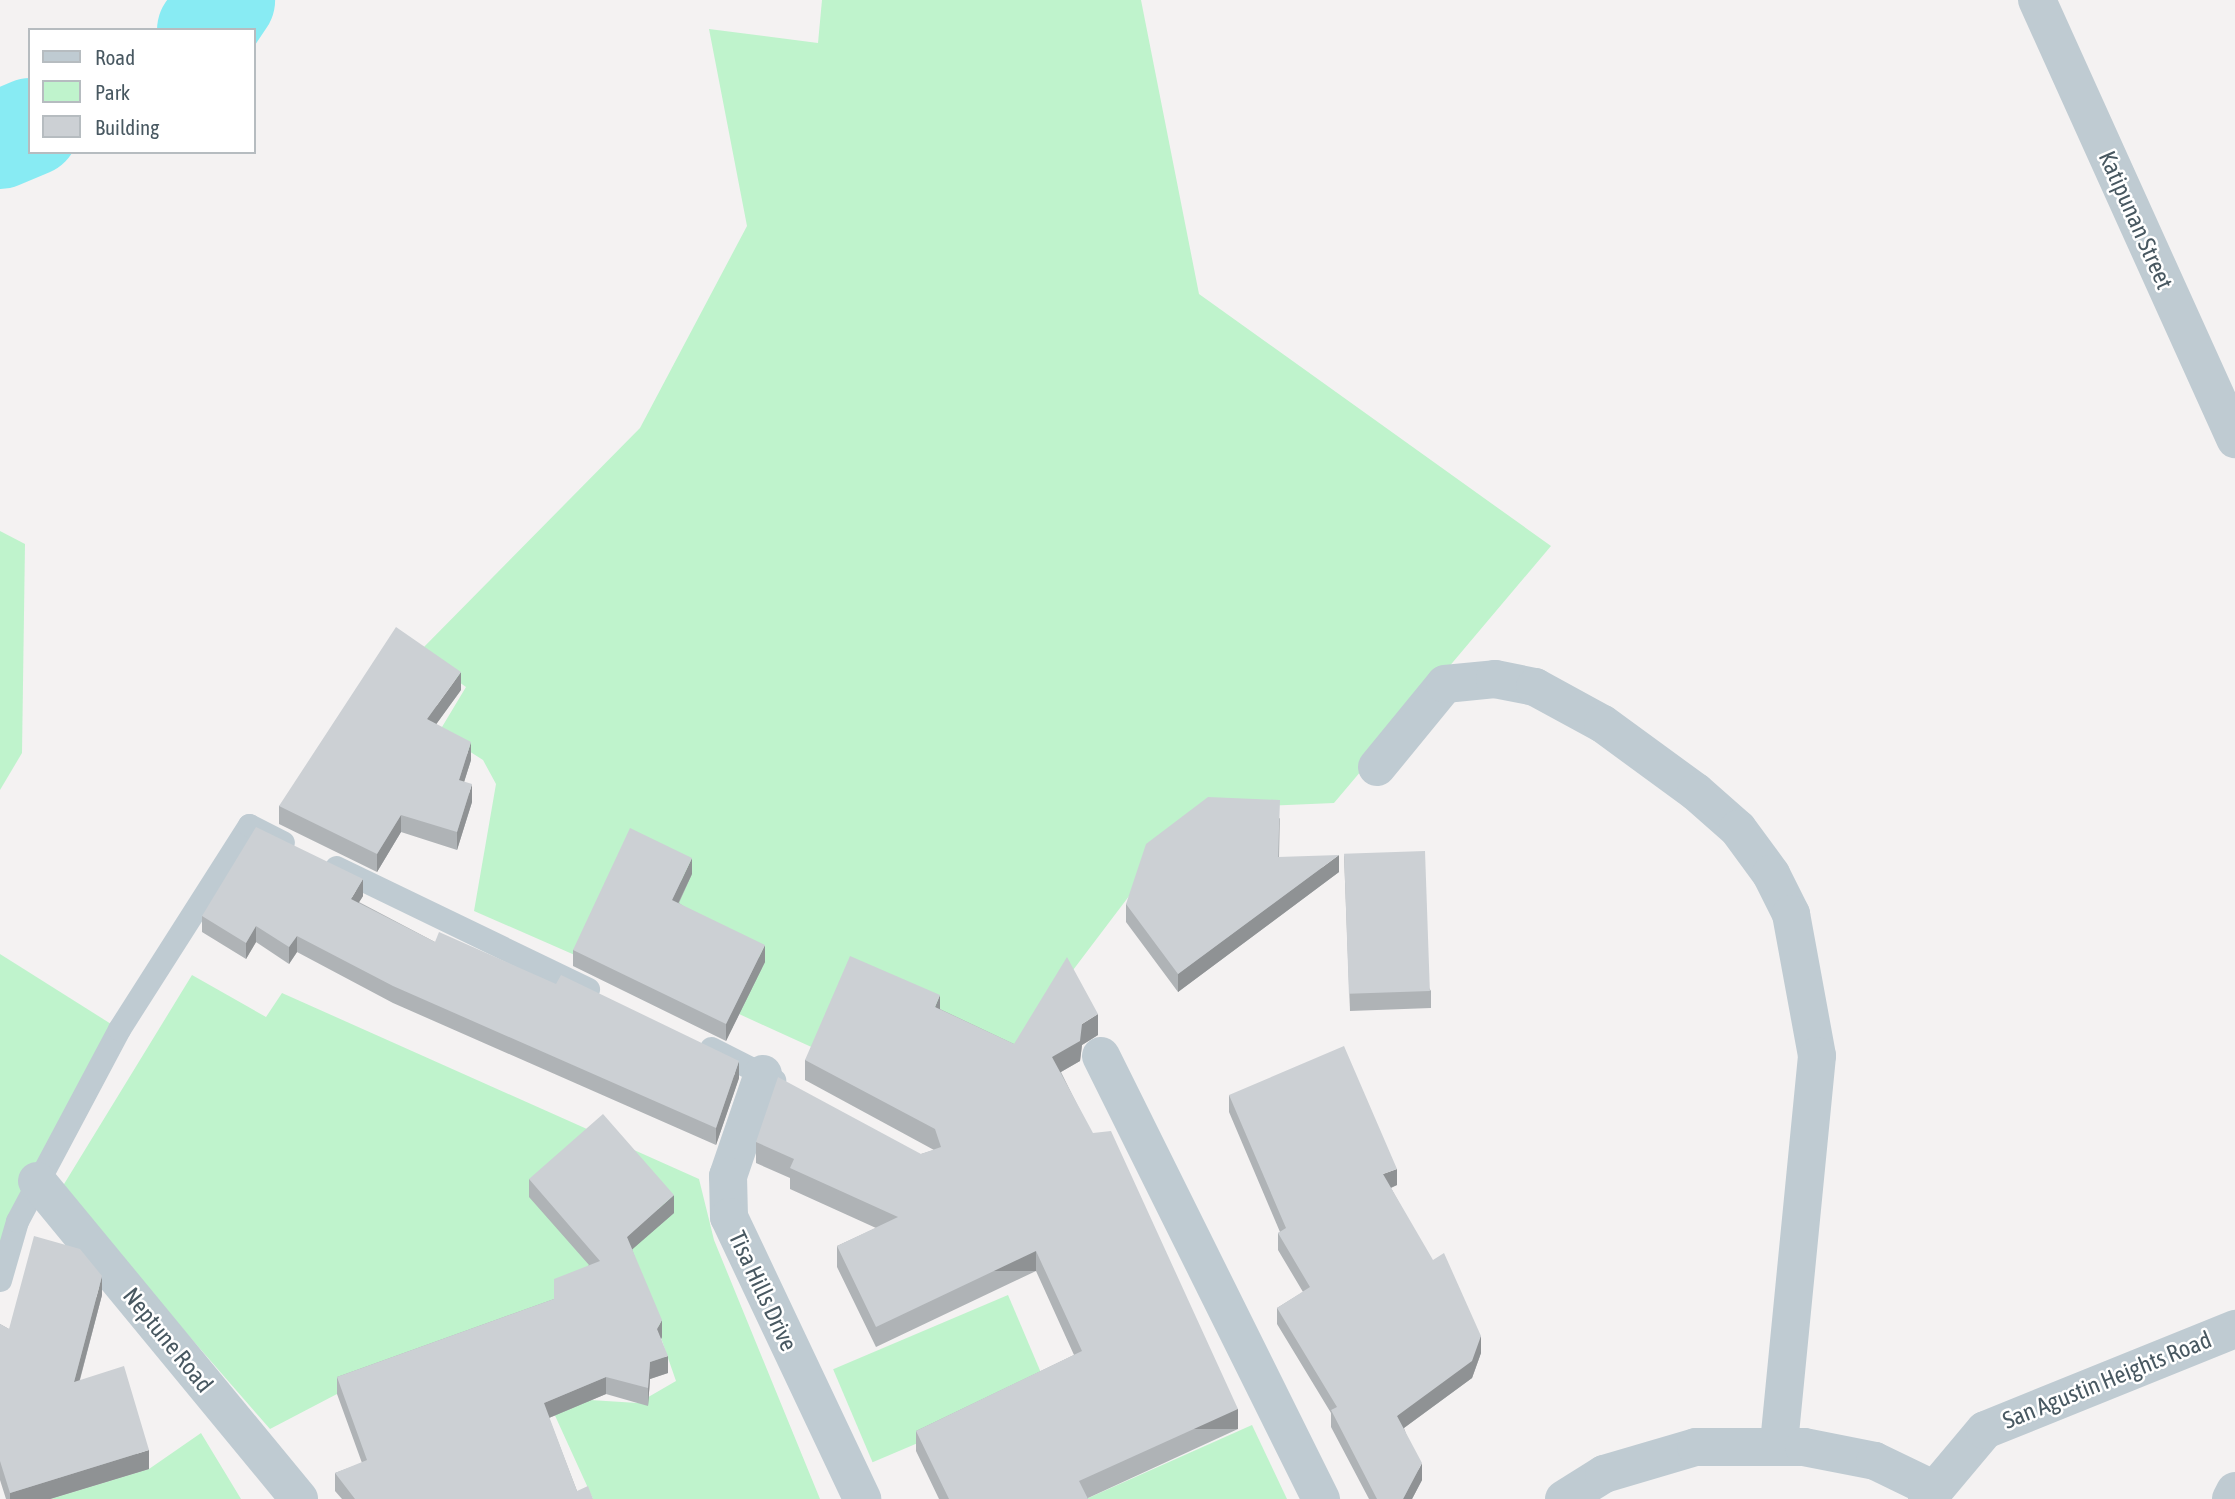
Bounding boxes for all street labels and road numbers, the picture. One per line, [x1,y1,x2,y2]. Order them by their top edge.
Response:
street label: Katipunan Street [2093,146,2179,294]
street label: Tisa Hills Drive [723,1226,803,1356]
street label: Neptune Road [117,1282,219,1398]
street label: San Agustin Heights Road [1998,1325,2216,1435]

